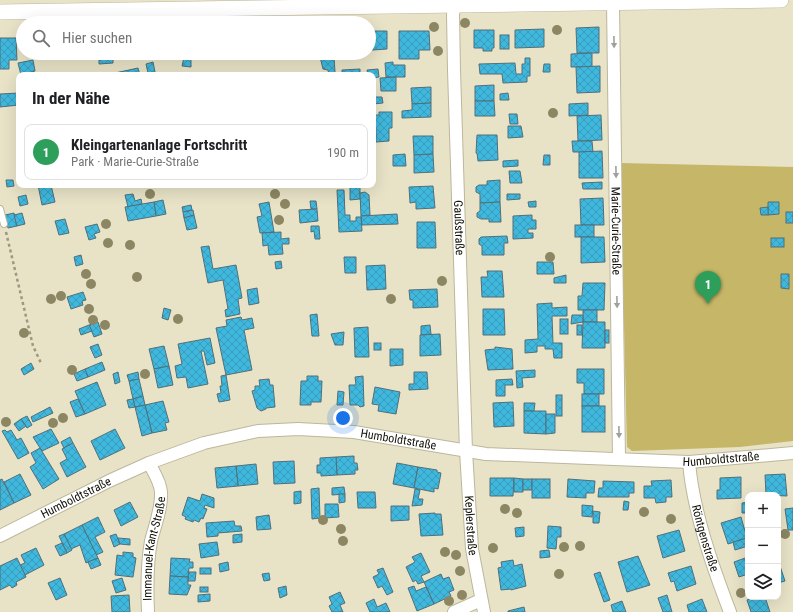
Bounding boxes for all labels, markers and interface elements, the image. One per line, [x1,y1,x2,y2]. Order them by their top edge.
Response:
search box [16,16,376,60]
icon: search [30,27,52,49]
text: Hier suchen [62,29,132,47]
one-way arrow [611,36,617,49]
text: In der Nähe [32,88,110,108]
text: Kleingartenanlage Fortschritt [71,136,247,154]
text: 1 [43,145,49,160]
text: 190 m [327,145,359,160]
text: Park · Marie-Curie-Straße [71,154,199,169]
one-way arrow [612,166,619,178]
street label: Marie-Curie-Straße [608,187,624,276]
street label: Gaußstraße [451,200,467,256]
pin: 1 [695,271,721,304]
one-way arrow [614,296,620,309]
your location [333,408,353,428]
street label: Humboldtstraße [360,426,438,453]
one-way arrow [616,426,622,439]
street label: Humboldtstraße [682,449,760,469]
street label: Humboldtstraße [39,474,114,521]
map controls [745,492,781,600]
button: + [745,492,781,528]
street label: Keplerstraße [462,495,480,557]
street label: Immanuel-Kant-Straße [140,496,168,601]
street label: Röntgenstraße [689,503,722,574]
button: − [745,528,781,564]
button: layers [745,564,781,600]

